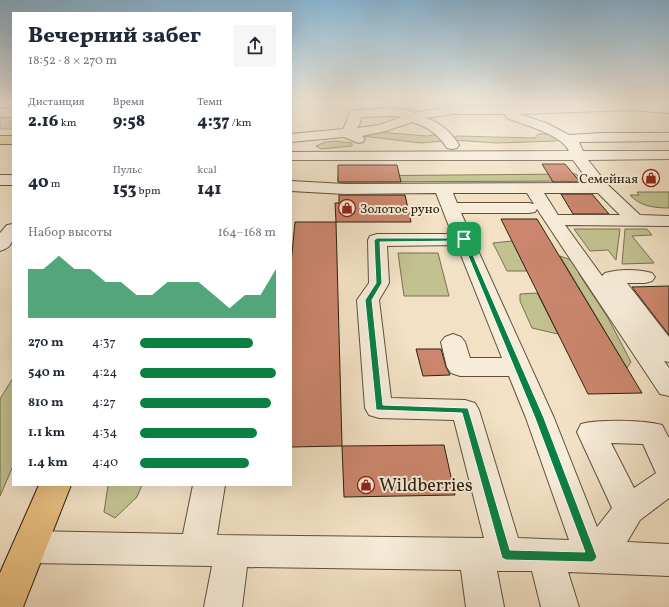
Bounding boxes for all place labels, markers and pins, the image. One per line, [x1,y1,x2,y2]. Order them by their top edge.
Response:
shop icon: Семейная [641,168,661,188]
place label: Семейная [579,171,638,189]
shop icon: Золотое руно [337,198,357,218]
place label: Золотое руно [360,201,440,219]
pin [447,222,481,256]
place label: Wildberries [379,474,473,499]
shop icon: Wildberries [356,475,376,495]

